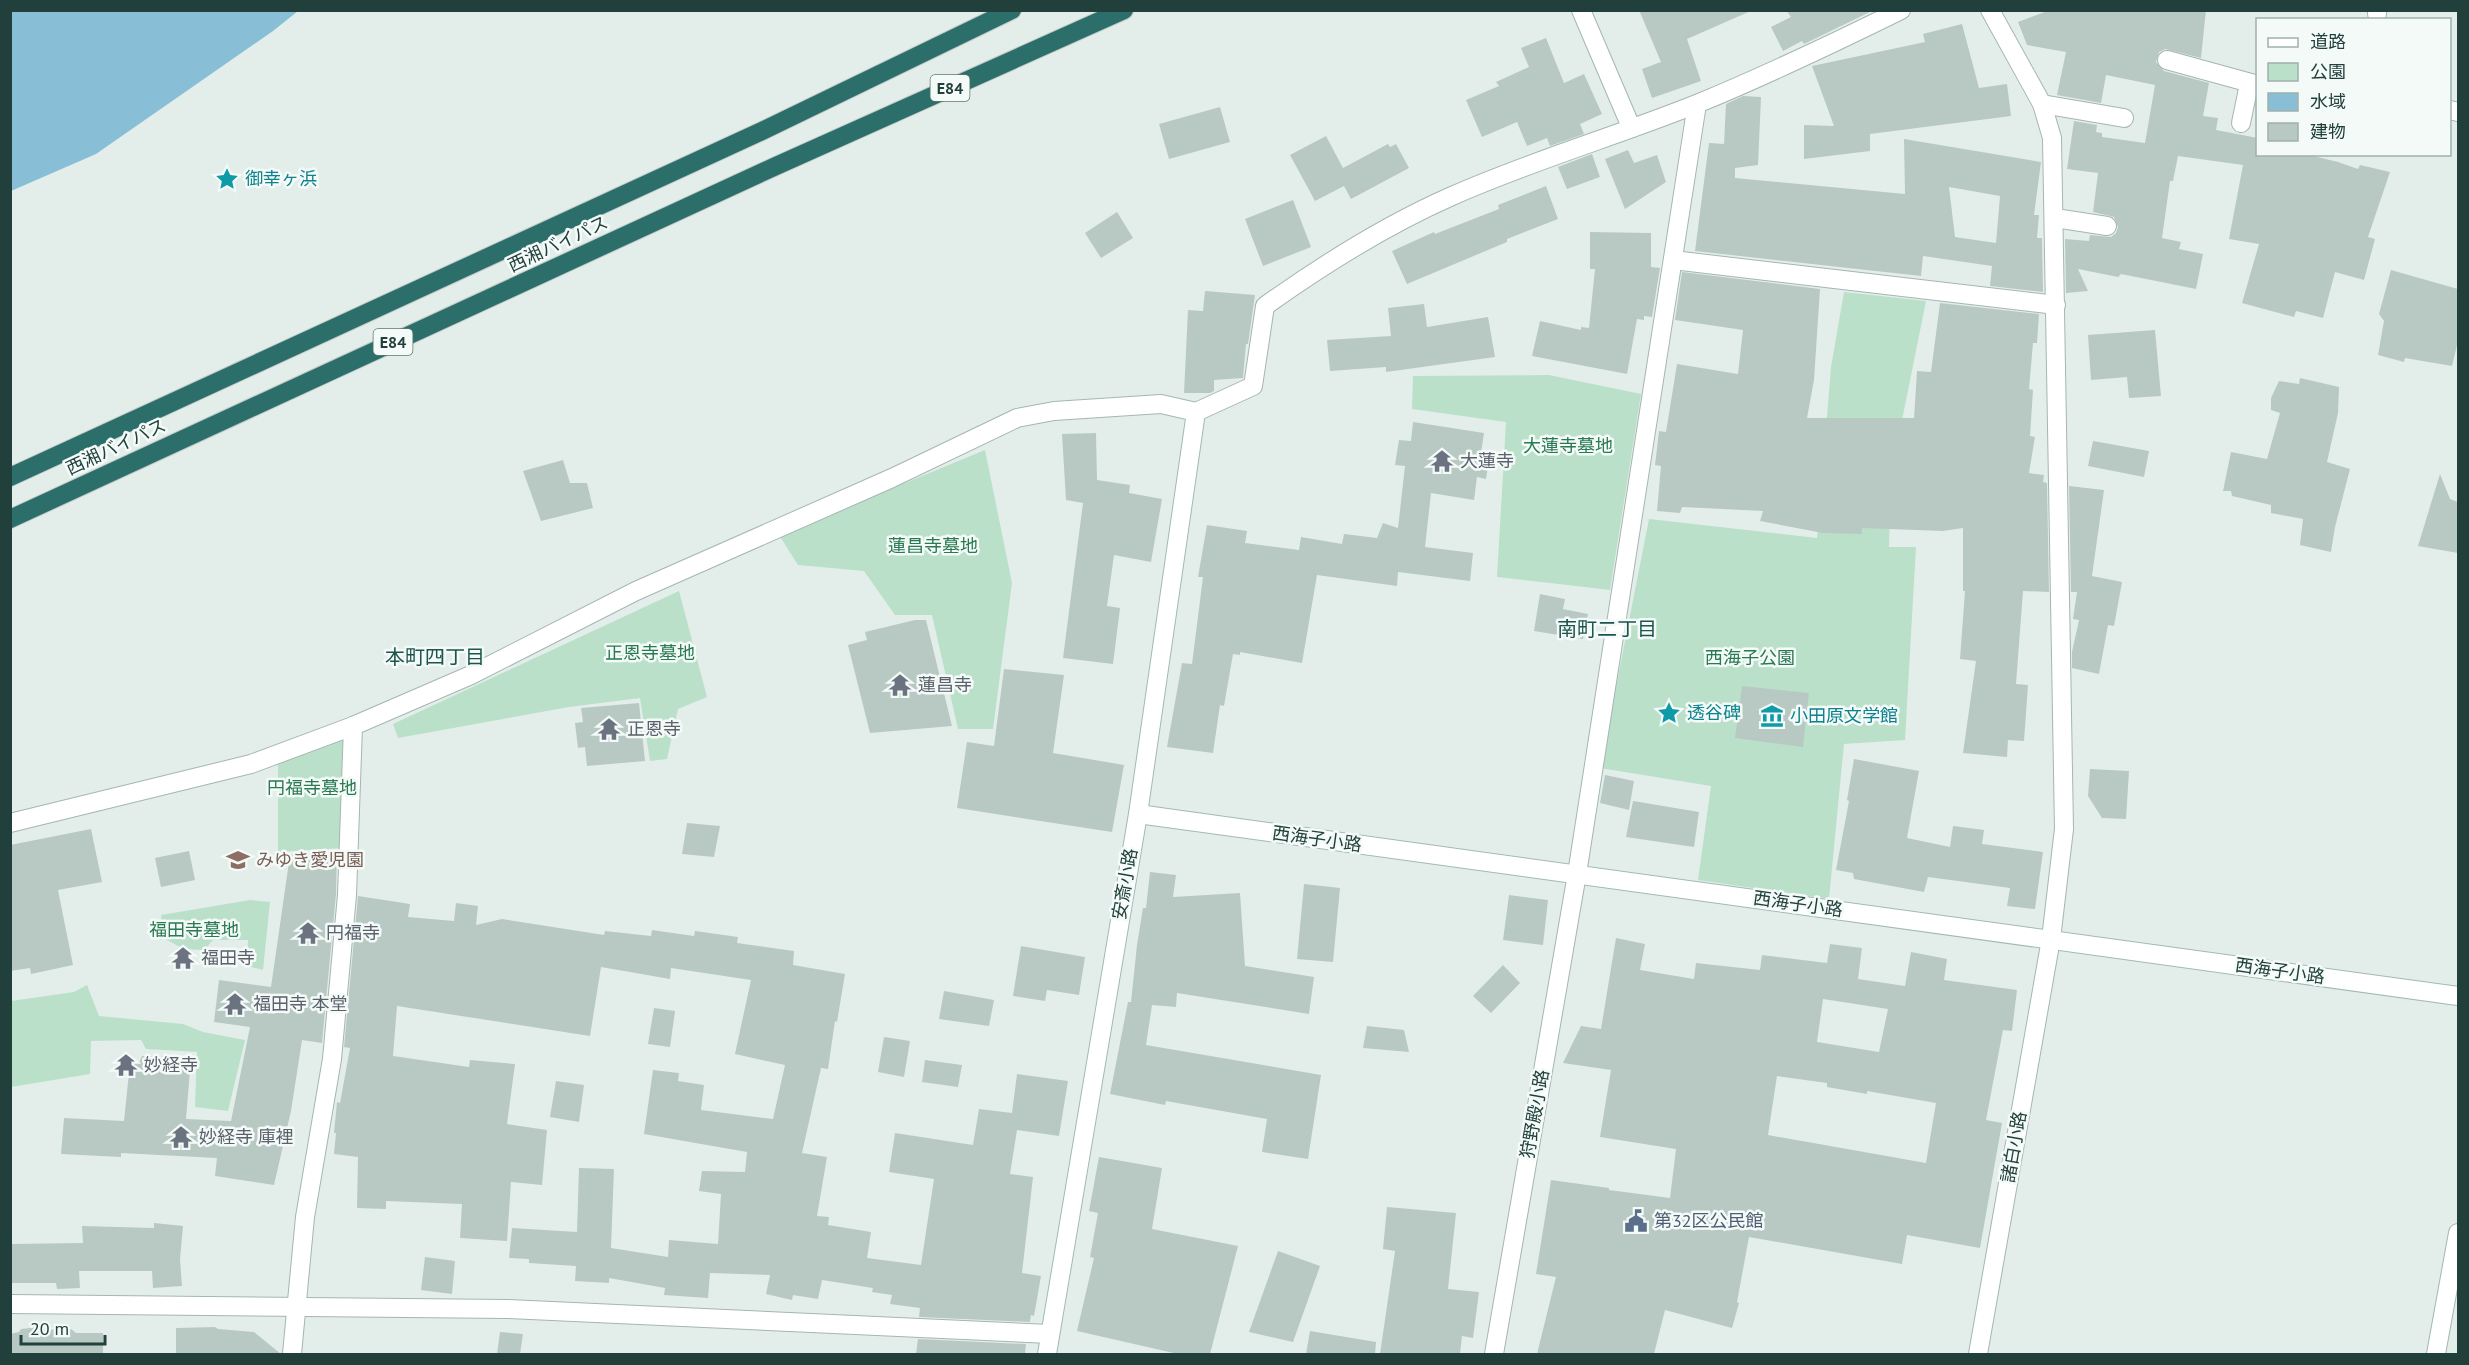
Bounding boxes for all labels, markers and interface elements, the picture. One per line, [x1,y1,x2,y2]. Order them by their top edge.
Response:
legend [2256,18,2451,156]
text: 道路 [2310,30,2346,53]
text: 公園 [2310,60,2346,83]
road number: E84 [930,75,970,101]
text: 水域 [2310,90,2346,113]
text: 建物 [2310,120,2346,143]
place icon: 御幸ヶ浜 [214,166,240,192]
place label: 御幸ヶ浜 [245,167,317,190]
street label: 西湘バイパス [504,210,611,277]
road number: E84 [374,329,412,355]
street label: 西湘バイパス [62,413,169,480]
park label: 大蓮寺墓地 [1523,434,1613,457]
temple icon: 大蓮寺 [1429,448,1455,474]
place label: 大蓮寺 [1460,449,1514,472]
park label: 蓮昌寺墓地 [888,534,978,557]
district label: 南町二丁目 [1557,616,1657,642]
park label: 正恩寺墓地 [605,641,695,664]
district label: 本町四丁目 [385,644,485,670]
park label: 西海子公園 [1705,646,1795,669]
temple icon: 蓮昌寺 [887,672,913,698]
place label: 蓮昌寺 [918,673,972,696]
place icon: 透谷碑 [1656,700,1682,726]
place label: 透谷碑 [1687,701,1741,724]
museum icon: 小田原文学館 [1759,703,1785,729]
place label: 小田原文学館 [1790,704,1898,727]
temple icon: 正恩寺 [596,716,622,742]
place label: 正恩寺 [627,717,681,740]
park label: 円福寺墓地 [267,776,357,799]
street label: 西海子小路 [1271,821,1363,856]
street label: 安斎小路 [1107,846,1142,921]
school or university icon: みゆき愛児園 [225,847,251,873]
place label: みゆき愛児園 [256,848,364,871]
street label: 西海子小路 [1752,886,1844,921]
park label: 福田寺墓地 [149,918,239,941]
temple icon: 円福寺 [295,920,321,946]
place label: 円福寺 [326,921,380,944]
temple icon: 福田寺 [170,945,196,971]
place label: 福田寺 [201,946,255,969]
street label: 西海子小路 [2234,953,2326,988]
temple icon: 福田寺 本堂 [222,991,248,1017]
place label: 福田寺 本堂 [253,992,348,1015]
temple icon: 妙経寺 [113,1052,139,1078]
place label: 妙経寺 [144,1053,198,1076]
street label: 狩野殿小路 [1515,1068,1554,1160]
street label: 諸白小路 [1996,1109,2031,1184]
temple icon: 妙経寺 庫裡 [168,1124,194,1150]
place label: 妙経寺 庫裡 [199,1125,294,1148]
public building icon: 第32区公民館 [1623,1208,1649,1234]
place label: 第32区公民館 [1654,1209,1764,1232]
scale bar [21,1308,105,1346]
text: 20 m [30,1317,69,1340]

